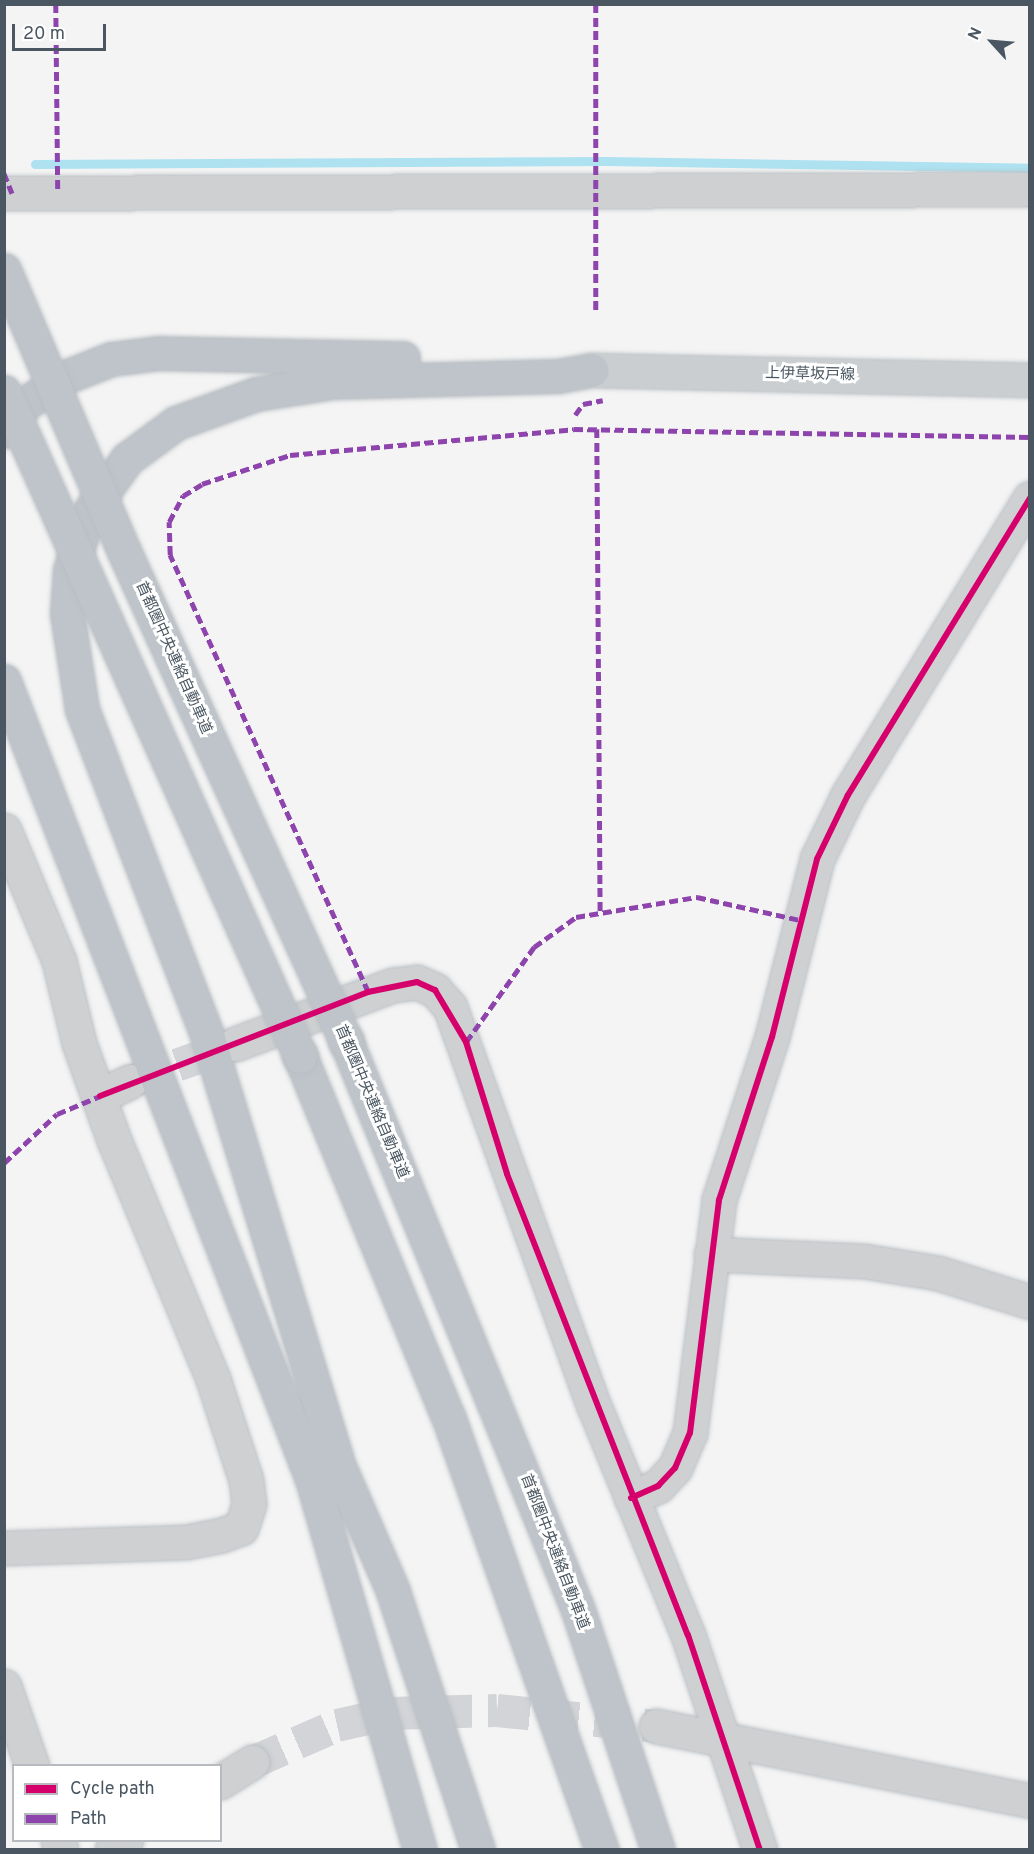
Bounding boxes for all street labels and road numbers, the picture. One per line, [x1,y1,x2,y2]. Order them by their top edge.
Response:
street label: 上伊草坂戸線 [765,365,855,385]
street label: 首都圏中央連絡自動車道 [131,579,215,737]
street label: 首都圏中央連絡自動車道 [330,1023,412,1181]
street label: 首都圏中央連絡自動車道 [516,1472,592,1632]

